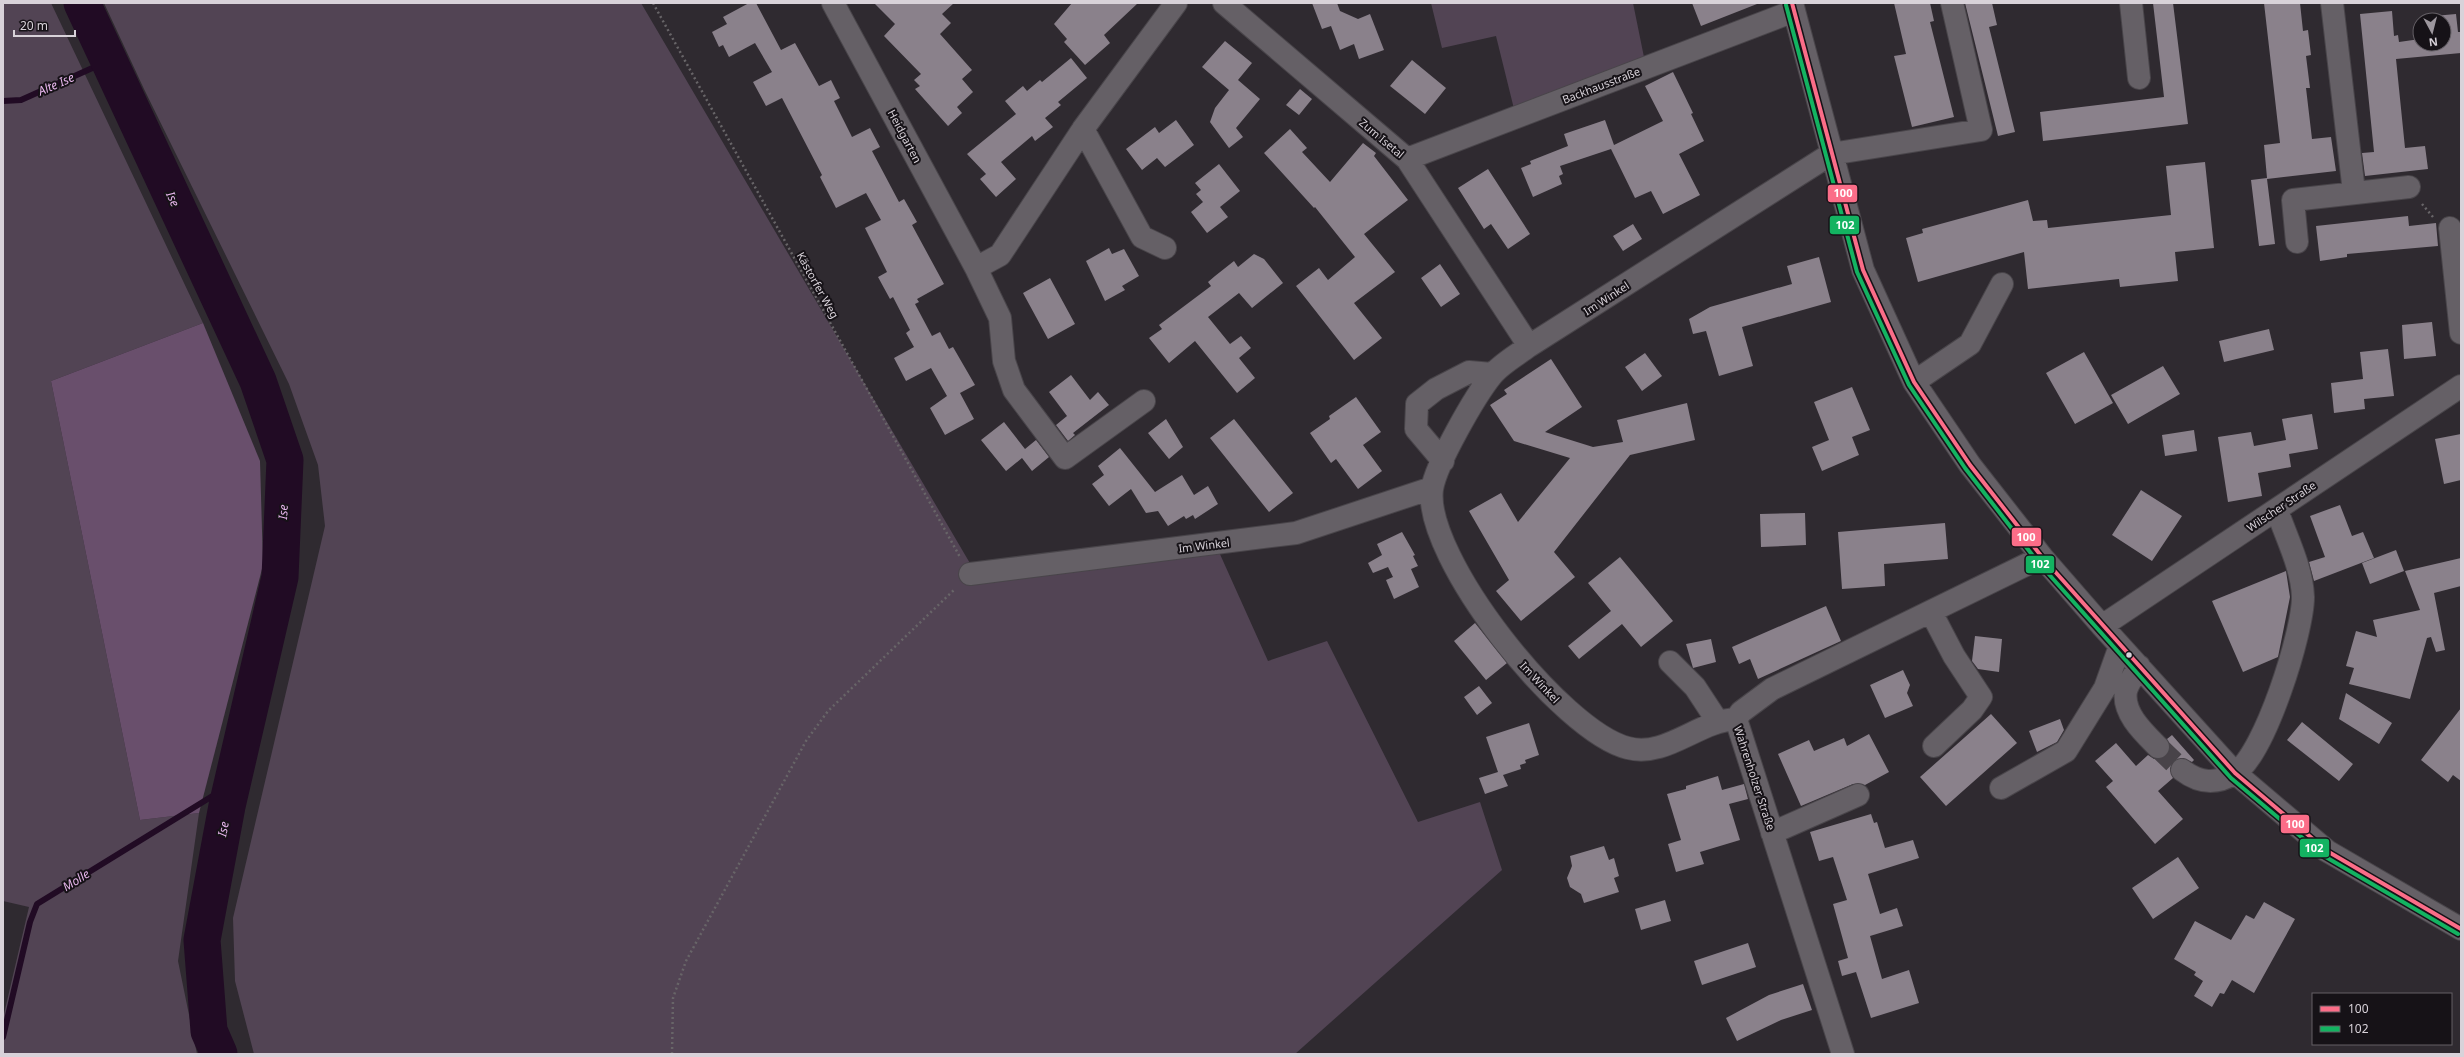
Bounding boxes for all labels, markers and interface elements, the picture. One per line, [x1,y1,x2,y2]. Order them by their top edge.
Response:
scale bar [14,12,75,38]
north arrow [2412,12,2452,52]
text: 20 m [20,17,48,34]
text: N [2428,34,2439,50]
street label: Backhausstraße [1560,63,1642,107]
water label: Alte Ise [34,69,77,100]
street label: Heidgarten [885,107,925,165]
street label: Zum Isetal [1356,115,1408,161]
line badge: 100 [1827,184,1858,203]
text: 100 [1834,185,1852,200]
water label: Ise [162,188,184,209]
line badge: 102 [1829,215,1860,235]
text: 102 [1836,217,1854,232]
street label: Kästorfer Weg [794,249,842,321]
street label: Im Winkel [1580,278,1632,318]
street label: Wilscher Straße [2243,477,2319,535]
water label: Ise [274,504,292,521]
line badge: 100 [2011,527,2042,547]
text: 100 [2017,529,2035,544]
street label: Im Winkel [1177,534,1231,556]
line badge: 102 [2025,555,2055,574]
text: 102 [2031,556,2049,571]
unlabelled marker [2124,650,2134,660]
street label: Im Winkel [1517,658,1563,706]
street label: Wahrenholzer Straße [1731,724,1779,832]
line badge: 100 [2280,814,2310,834]
text: 100 [2286,816,2304,831]
water label: Ise [213,820,233,839]
line badge: 102 [2299,838,2330,858]
text: 102 [2305,840,2323,855]
water label: Molle [59,865,93,895]
legend [2312,993,2452,1045]
text: 100 [2348,1000,2369,1017]
text: 102 [2348,1020,2369,1037]

